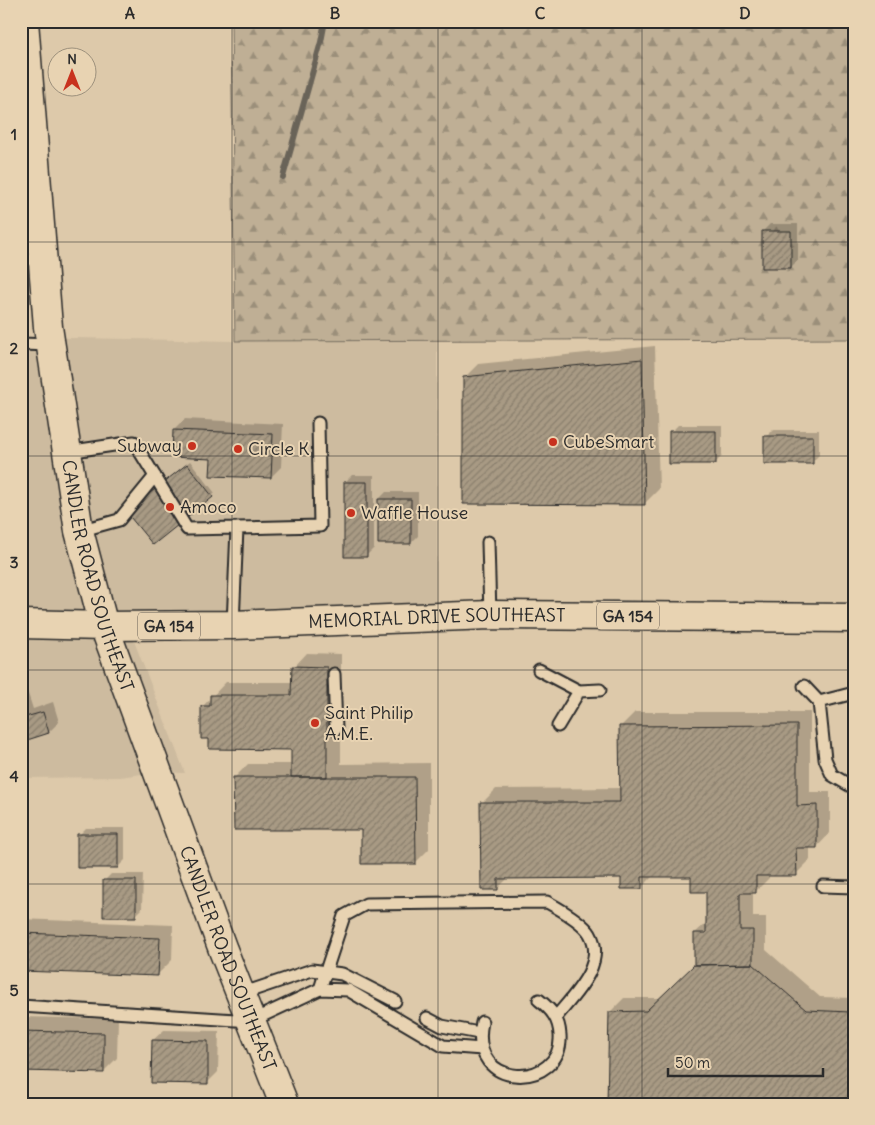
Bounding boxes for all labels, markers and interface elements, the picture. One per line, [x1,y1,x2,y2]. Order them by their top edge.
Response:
text: A [125,3,135,23]
text: B [330,3,341,23]
text: C [535,3,546,23]
text: D [739,3,751,23]
north arrow [48,48,98,98]
text: N [67,50,77,68]
text: 1 [11,124,17,144]
text: 2 [10,338,19,358]
place label: CubeSmart [563,430,654,453]
place label: Subway [117,434,182,457]
marker: CubeSmart [547,436,559,448]
place label: Circle K [248,437,309,460]
marker: Subway [186,440,198,452]
marker: Circle K [232,443,244,455]
street label: CANDLER ROAD SOUTHEAST [57,458,139,695]
place label: Amoco [180,495,237,518]
marker: Amoco [164,501,176,513]
place label: Waffle House [361,501,468,524]
marker: Waffle House [345,507,357,519]
text: 3 [9,552,19,572]
road number: GA 154 [597,602,659,630]
street label: MEMORIAL DRIVE SOUTHEAST [308,603,565,633]
road number: GA 154 [138,612,200,640]
place label: Saint Philip A.M.E. [325,701,414,745]
marker: Saint Philip A.M.E. [309,717,321,729]
text: 4 [9,766,19,786]
street label: CANDLER ROAD SOUTHEAST [175,842,282,1074]
text: 5 [9,980,19,1000]
scale bar [668,1045,822,1077]
text: 50 m [675,1053,710,1072]

